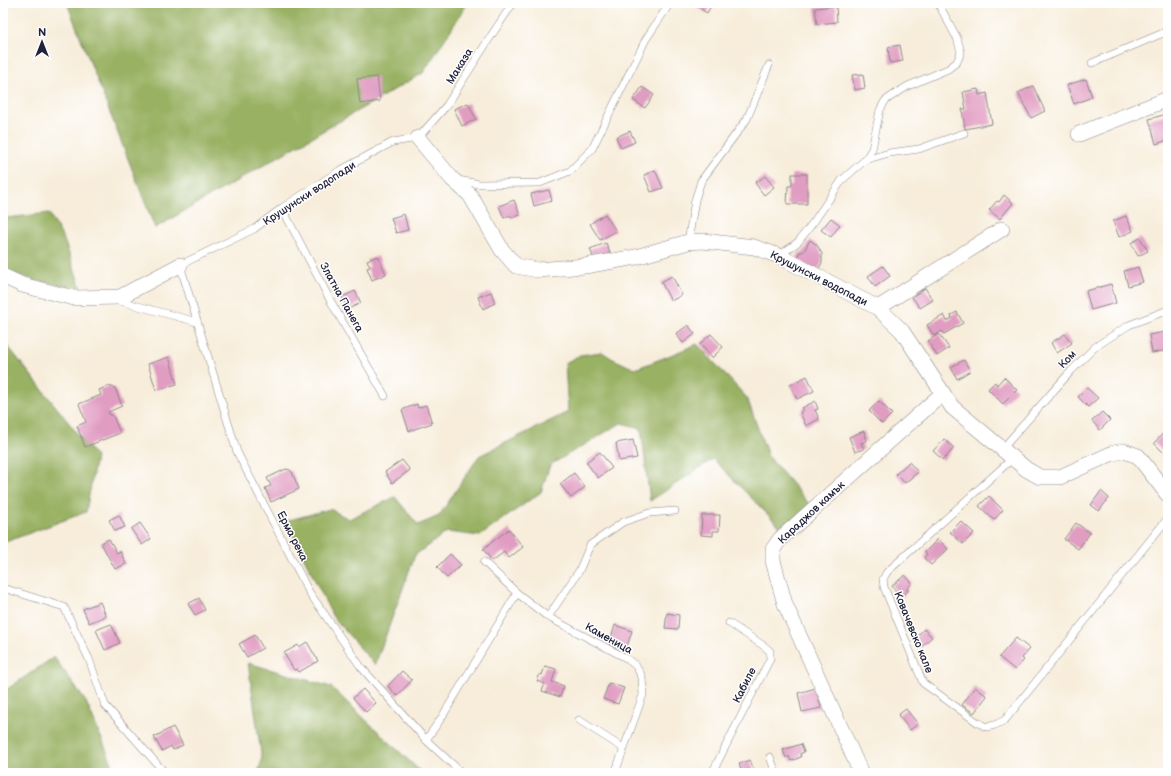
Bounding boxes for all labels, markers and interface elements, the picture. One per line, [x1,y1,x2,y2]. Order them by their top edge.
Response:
north arrow [22,22,62,62]
text: N [38,26,46,39]
street label: Маказа [443,46,476,87]
street label: Крушунски водопади [261,159,358,228]
street label: Крушунски водопади [768,248,870,309]
street label: Златна Панега [317,260,366,335]
street label: Ком [1056,348,1079,371]
street label: Караджов камък [775,478,847,547]
street label: Ерма река [274,509,311,564]
street label: Ковачевско кале [891,589,936,675]
street label: Каменица [583,620,635,657]
street label: Кабиле [730,665,759,705]

